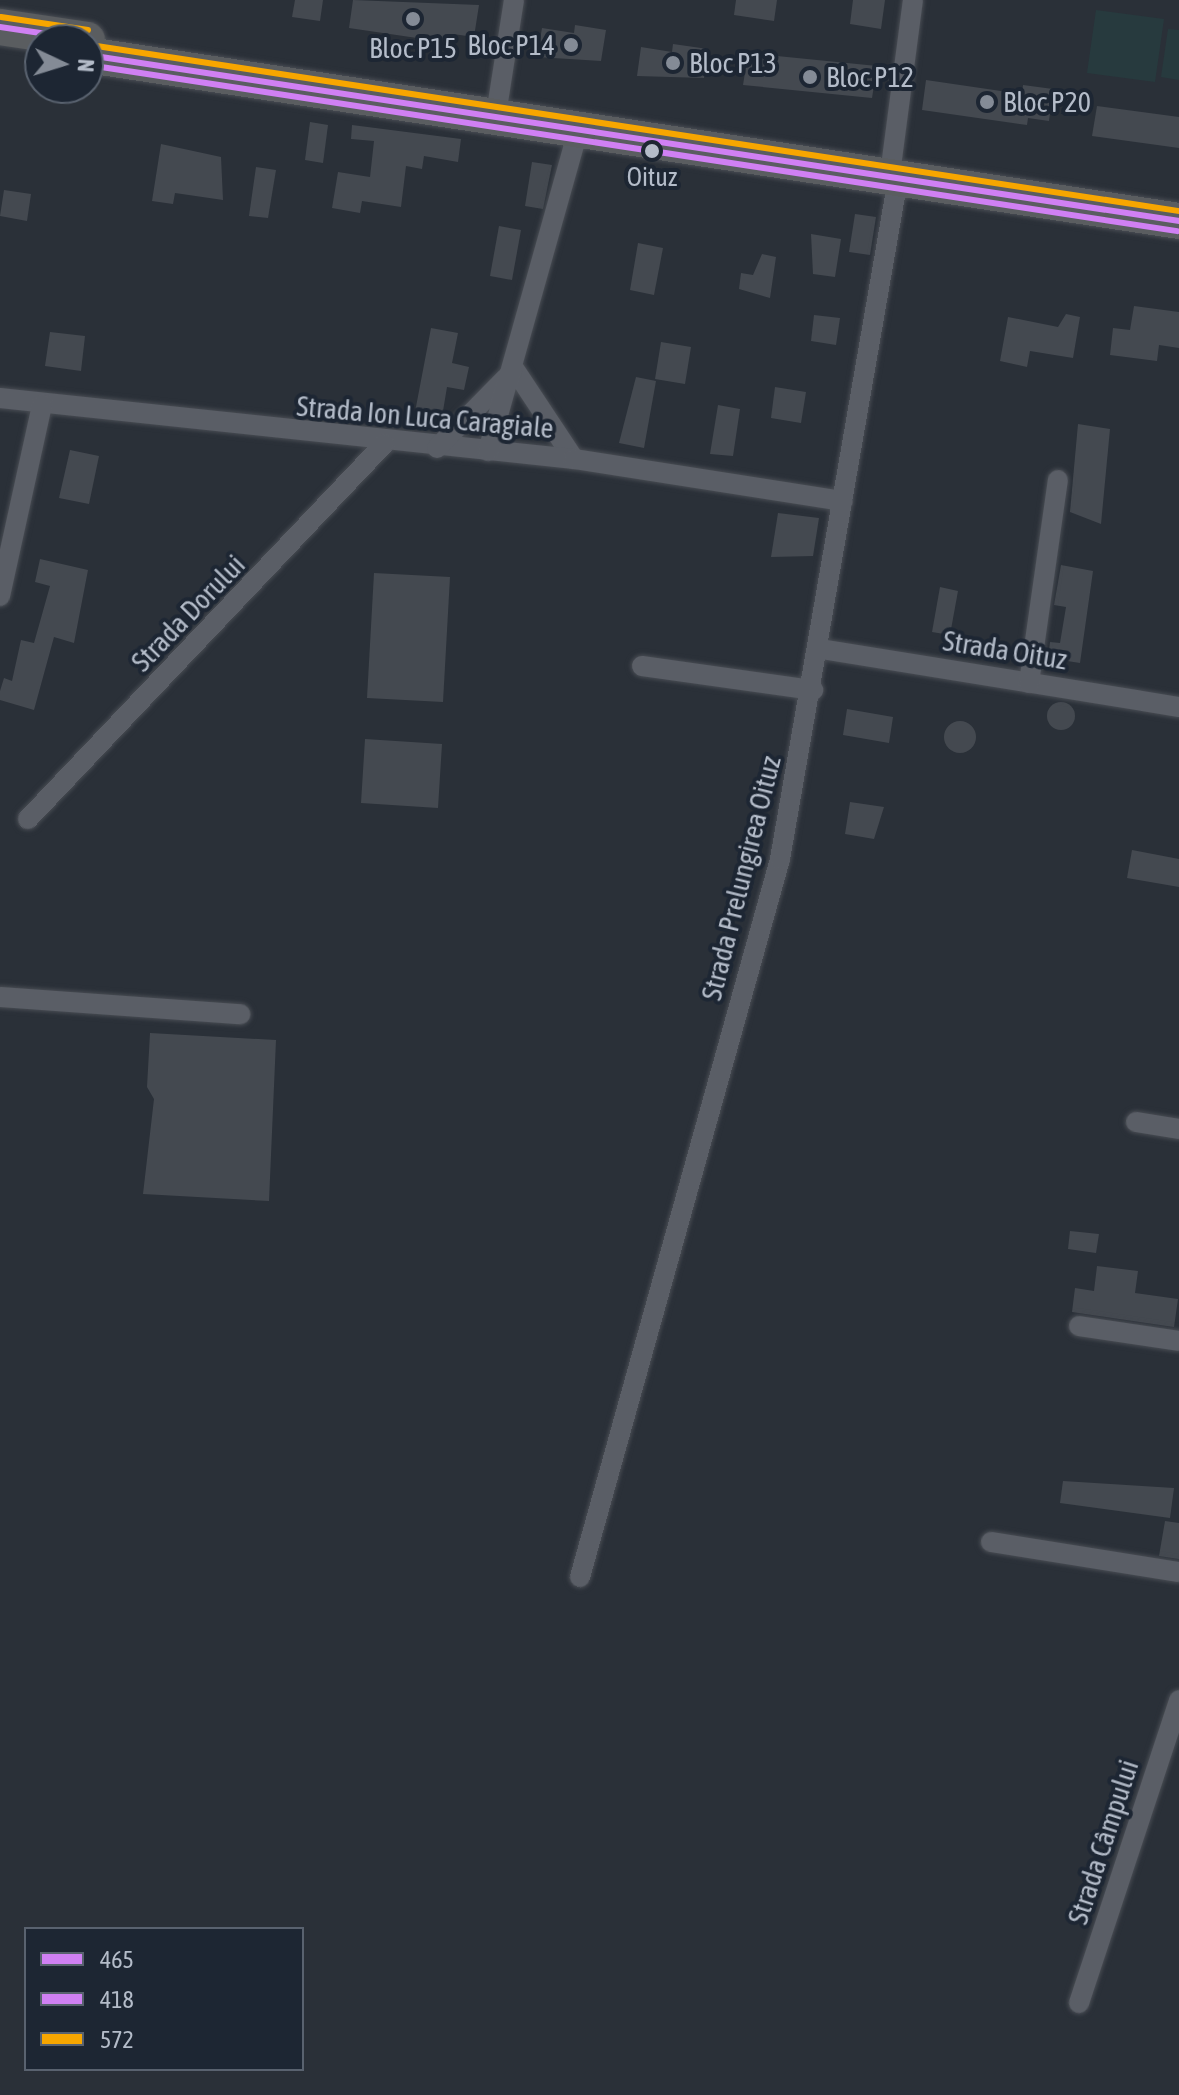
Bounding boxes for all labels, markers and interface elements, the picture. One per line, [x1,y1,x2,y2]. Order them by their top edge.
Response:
marker: Bloc P15 [404,10,422,28]
north arrow [24,24,104,104]
place label: Bloc P14 [467,28,555,62]
place label: Bloc P15 [369,31,457,65]
marker: Bloc P14 [562,36,580,54]
place label: Bloc P13 [689,46,777,80]
marker: Bloc P13 [664,54,682,72]
text: N [73,58,99,73]
place label: Bloc P12 [826,60,914,94]
marker: Bloc P12 [801,68,819,86]
place label: Bloc P20 [1003,85,1091,119]
marker: Bloc P20 [978,93,996,111]
marker: Oituz [644,143,660,159]
place label: Oituz [627,162,677,194]
street label: Strada Ion Luca Caragiale [295,389,555,445]
street label: Strada Dorului [124,548,252,678]
street label: Strada Oituz [941,624,1069,676]
street label: Strada Prelungirea Oituz [694,752,788,1004]
street label: Strada Câmpului [1061,1756,1145,1928]
legend [24,1927,304,2071]
text: 465 [100,1946,134,1973]
text: 418 [100,1986,134,2013]
text: 572 [100,2026,134,2053]

